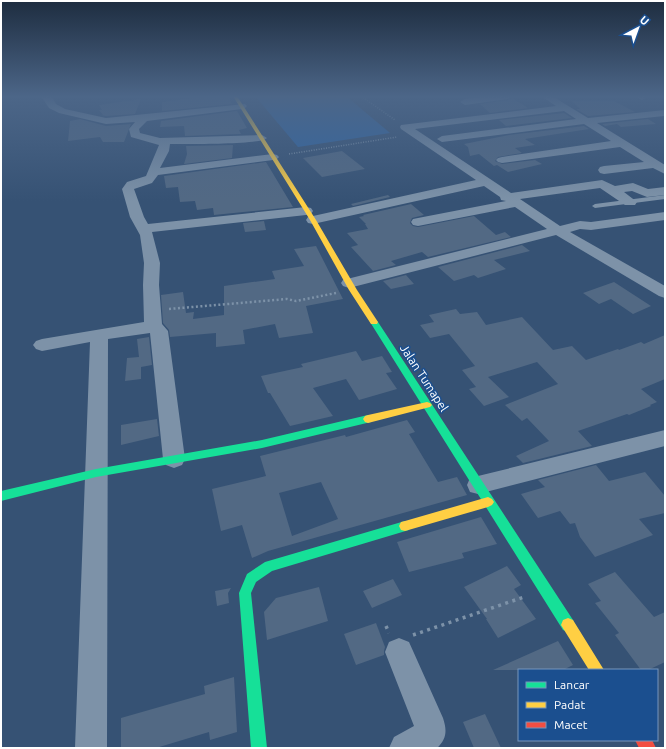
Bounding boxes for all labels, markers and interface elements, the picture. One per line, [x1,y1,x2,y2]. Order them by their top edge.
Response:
north arrow [618,8,658,48]
text: U [638,13,651,28]
street label: Jalan Tumapel [398,342,451,414]
legend [518,669,658,741]
text: Lancar [554,678,590,691]
text: Padat [554,698,585,711]
text: Macet [554,718,588,731]

